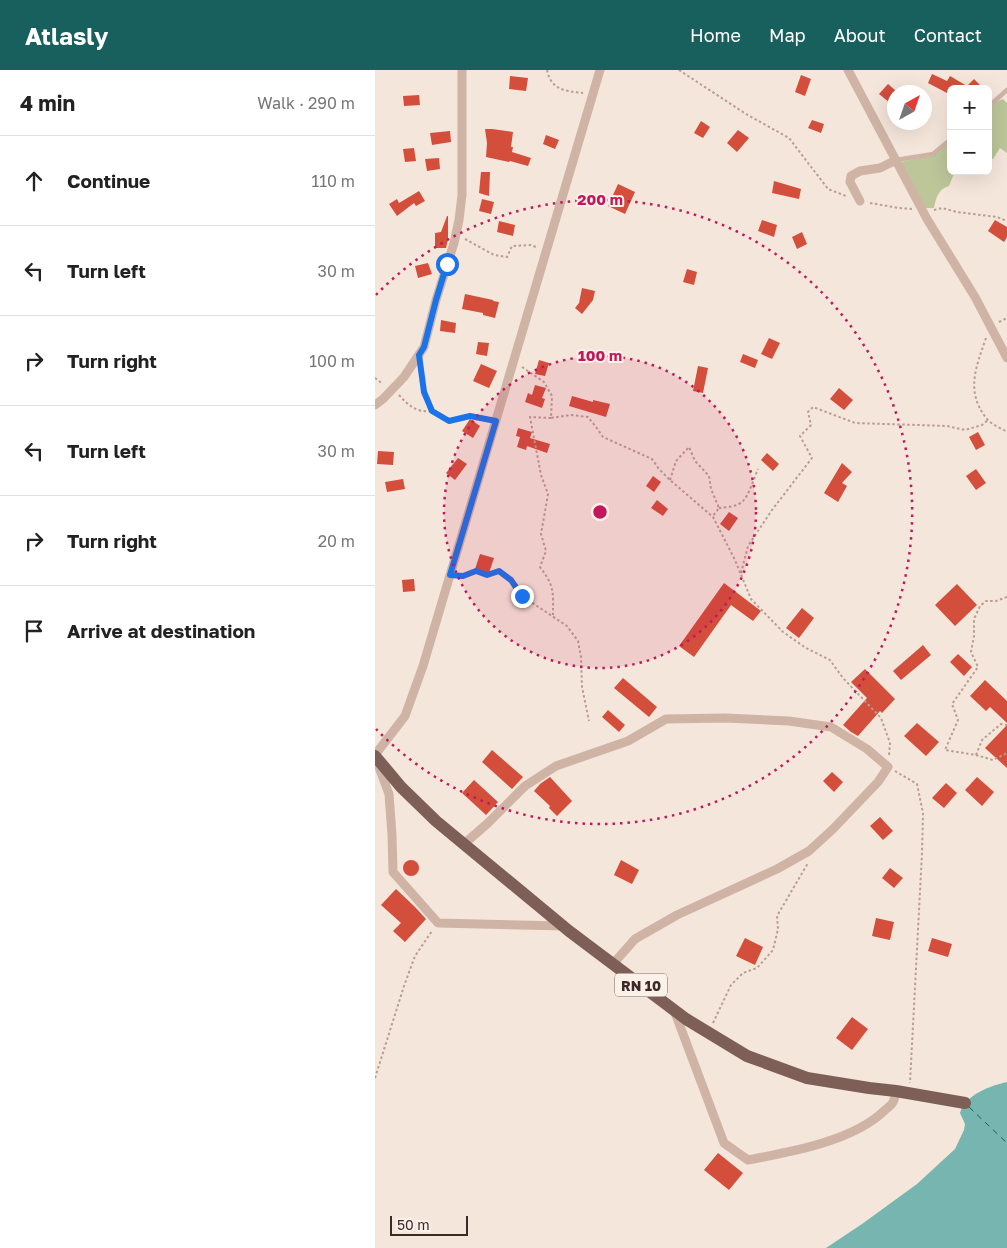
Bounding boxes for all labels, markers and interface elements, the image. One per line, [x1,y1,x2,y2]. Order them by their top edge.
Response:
text: Atlasly [25,21,108,50]
text: Home [690,24,741,46]
text: Map [769,24,806,46]
text: About [834,24,886,46]
text: Contact [914,24,982,46]
north arrow [887,85,932,130]
map controls [947,85,992,175]
button: + [947,85,992,130]
text: 4 min [20,90,75,116]
text: Walk · 290 m [257,93,355,113]
button: − [947,130,992,175]
icon: ahead [20,167,48,195]
text: Continue [67,169,150,192]
text: 110 m [311,171,355,191]
text: 200 m [577,190,623,208]
route start [436,253,459,276]
icon: left [20,257,48,285]
text: Turn left [67,259,146,282]
text: 30 m [318,261,355,281]
text: 100 m [578,346,622,364]
icon: right [20,347,48,375]
text: Turn right [67,349,157,372]
text: 100 m [309,351,355,371]
icon: left [20,437,48,465]
text: Turn left [67,439,146,462]
text: 30 m [318,441,355,461]
centre of rings [591,503,609,521]
icon: right [20,527,48,555]
text: Turn right [67,529,157,552]
text: 20 m [318,531,355,551]
route end [511,585,534,608]
icon: arrive [20,617,48,645]
text: Arrive at destination [67,619,255,642]
road number: RN 10 [615,974,667,996]
scale bar [390,1213,467,1236]
text: 50 m [397,1216,430,1233]

